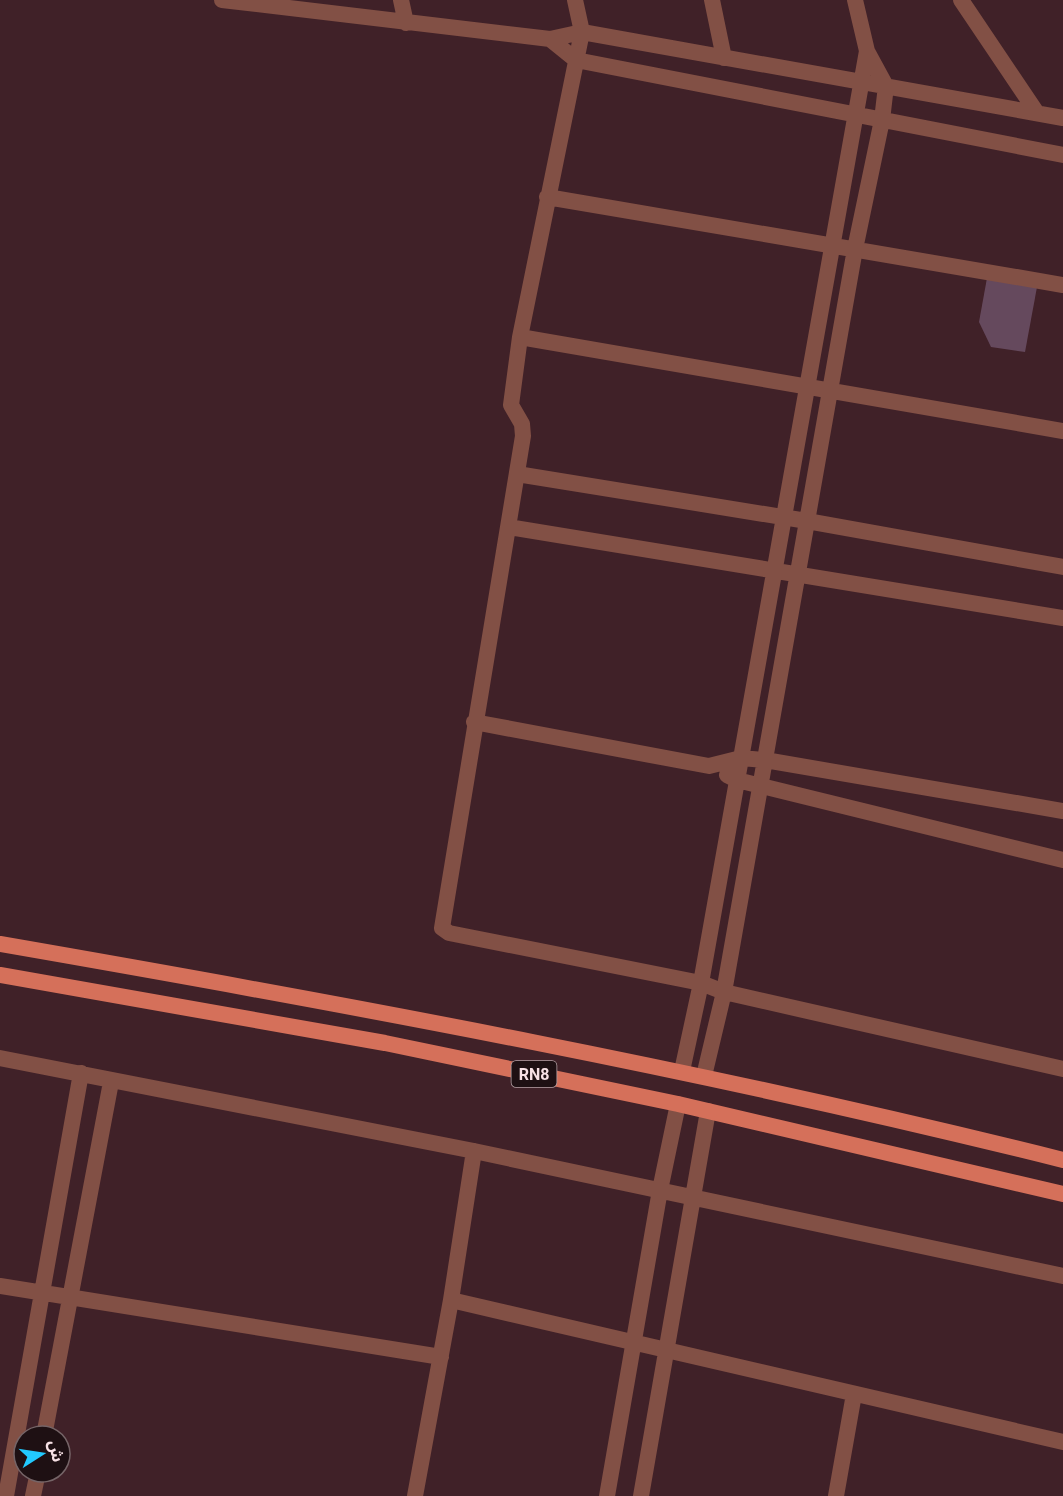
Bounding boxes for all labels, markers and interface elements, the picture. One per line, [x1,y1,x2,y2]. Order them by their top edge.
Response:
road number: RN8 [512,1061,556,1087]
north arrow [12,1424,72,1484]
text: ش [45,1438,68,1464]

